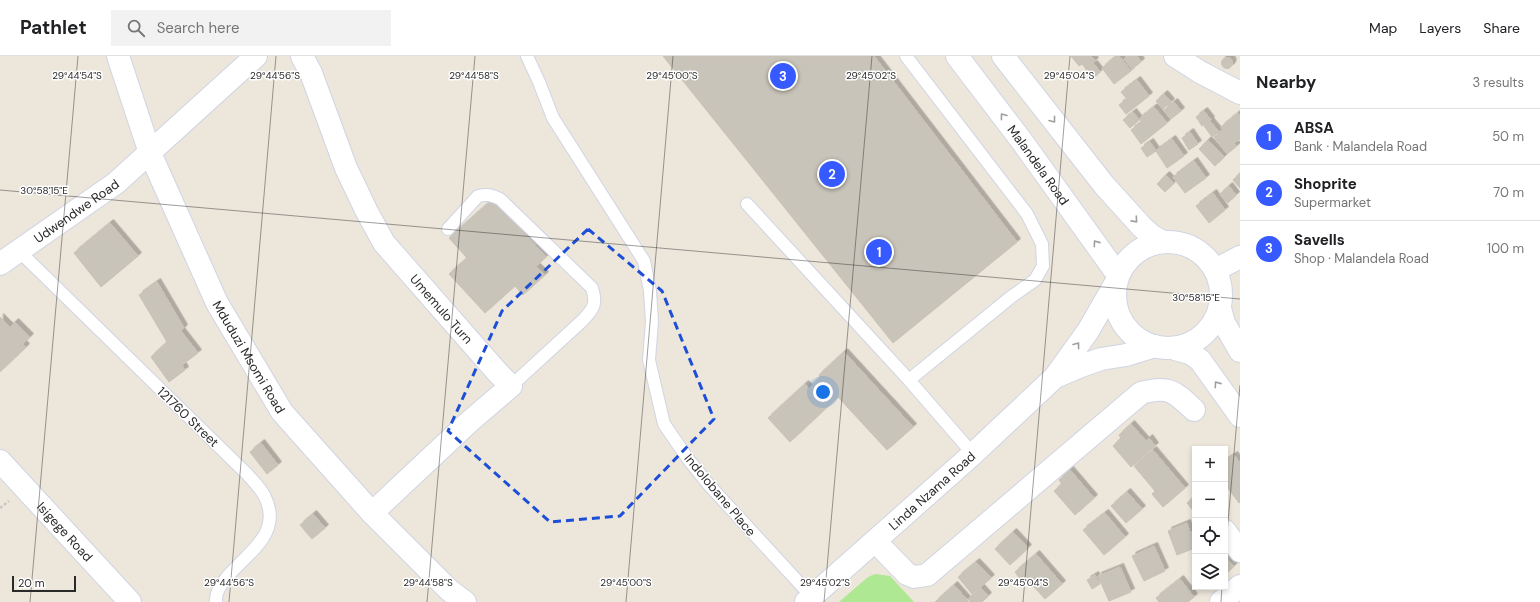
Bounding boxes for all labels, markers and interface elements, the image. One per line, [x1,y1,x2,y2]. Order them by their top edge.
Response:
search box [111,10,391,46]
text: Pathlet [20,15,87,40]
icon: search [125,17,147,39]
text: Search here [157,18,239,38]
text: Map [1369,19,1397,37]
text: Layers [1419,19,1461,37]
text: Share [1483,19,1520,37]
pin: 3 [770,61,796,91]
text: 29°44'54"S [52,69,102,82]
text: 29°44'56"S [250,69,300,82]
text: 29°44'58"S [449,69,499,82]
text: 29°45'00"S [646,69,698,82]
text: 29°45'02"S [846,69,896,82]
text: 29°45'04"S [1044,69,1094,82]
text: Nearby [1256,71,1316,93]
text: 3 results [1472,74,1524,91]
one-way arrow [1000,113,1007,120]
one-way arrow [1048,115,1055,122]
text: ABSA [1294,118,1334,138]
street label: Malandela Road [1004,121,1073,208]
text: 1 [1267,128,1271,145]
text: 50 m [1492,128,1524,145]
text: Bank · Malandela Road [1294,138,1427,155]
pin: 2 [819,159,845,189]
text: Shoprite [1294,174,1357,194]
street label: Udwendwe Road [30,175,122,246]
text: 30°58'15"E [20,184,68,197]
text: 2 [1265,184,1273,201]
text: 70 m [1493,184,1524,201]
text: Supermarket [1294,194,1371,211]
one-way arrow [1131,215,1138,223]
text: Savells [1294,230,1345,250]
pin: 1 [866,237,892,267]
one-way arrow [1093,240,1101,247]
text: 3 [1265,240,1273,257]
text: 100 m [1487,240,1524,257]
text: Shop · Malandela Road [1294,250,1429,267]
street label: Umemulo Turn [407,270,477,347]
text: 30°58'15"E [1172,291,1220,304]
street label: Mduduzi Msomi Road [209,297,289,416]
one-way arrow [1072,342,1080,349]
one-way arrow [1214,381,1222,388]
your location [813,382,833,402]
street label: 121760 Street [153,383,223,451]
map controls [1192,446,1228,590]
button: + [1192,446,1228,482]
street label: Linda Nzama Road [885,448,979,534]
street label: Indolobane Place [680,450,760,540]
button: − [1192,482,1228,518]
street label: Isigege Road [33,498,97,565]
button: locate [1192,518,1228,554]
button: layers [1192,554,1228,590]
scale bar [12,574,76,593]
text: 20 m [18,576,44,590]
text: 29°44'56"S [204,576,254,589]
text: 29°44'58"S [403,576,453,589]
text: 29°45'00"S [600,576,652,589]
text: 29°45'02"S [800,576,850,589]
text: 29°45'04"S [998,576,1048,589]

